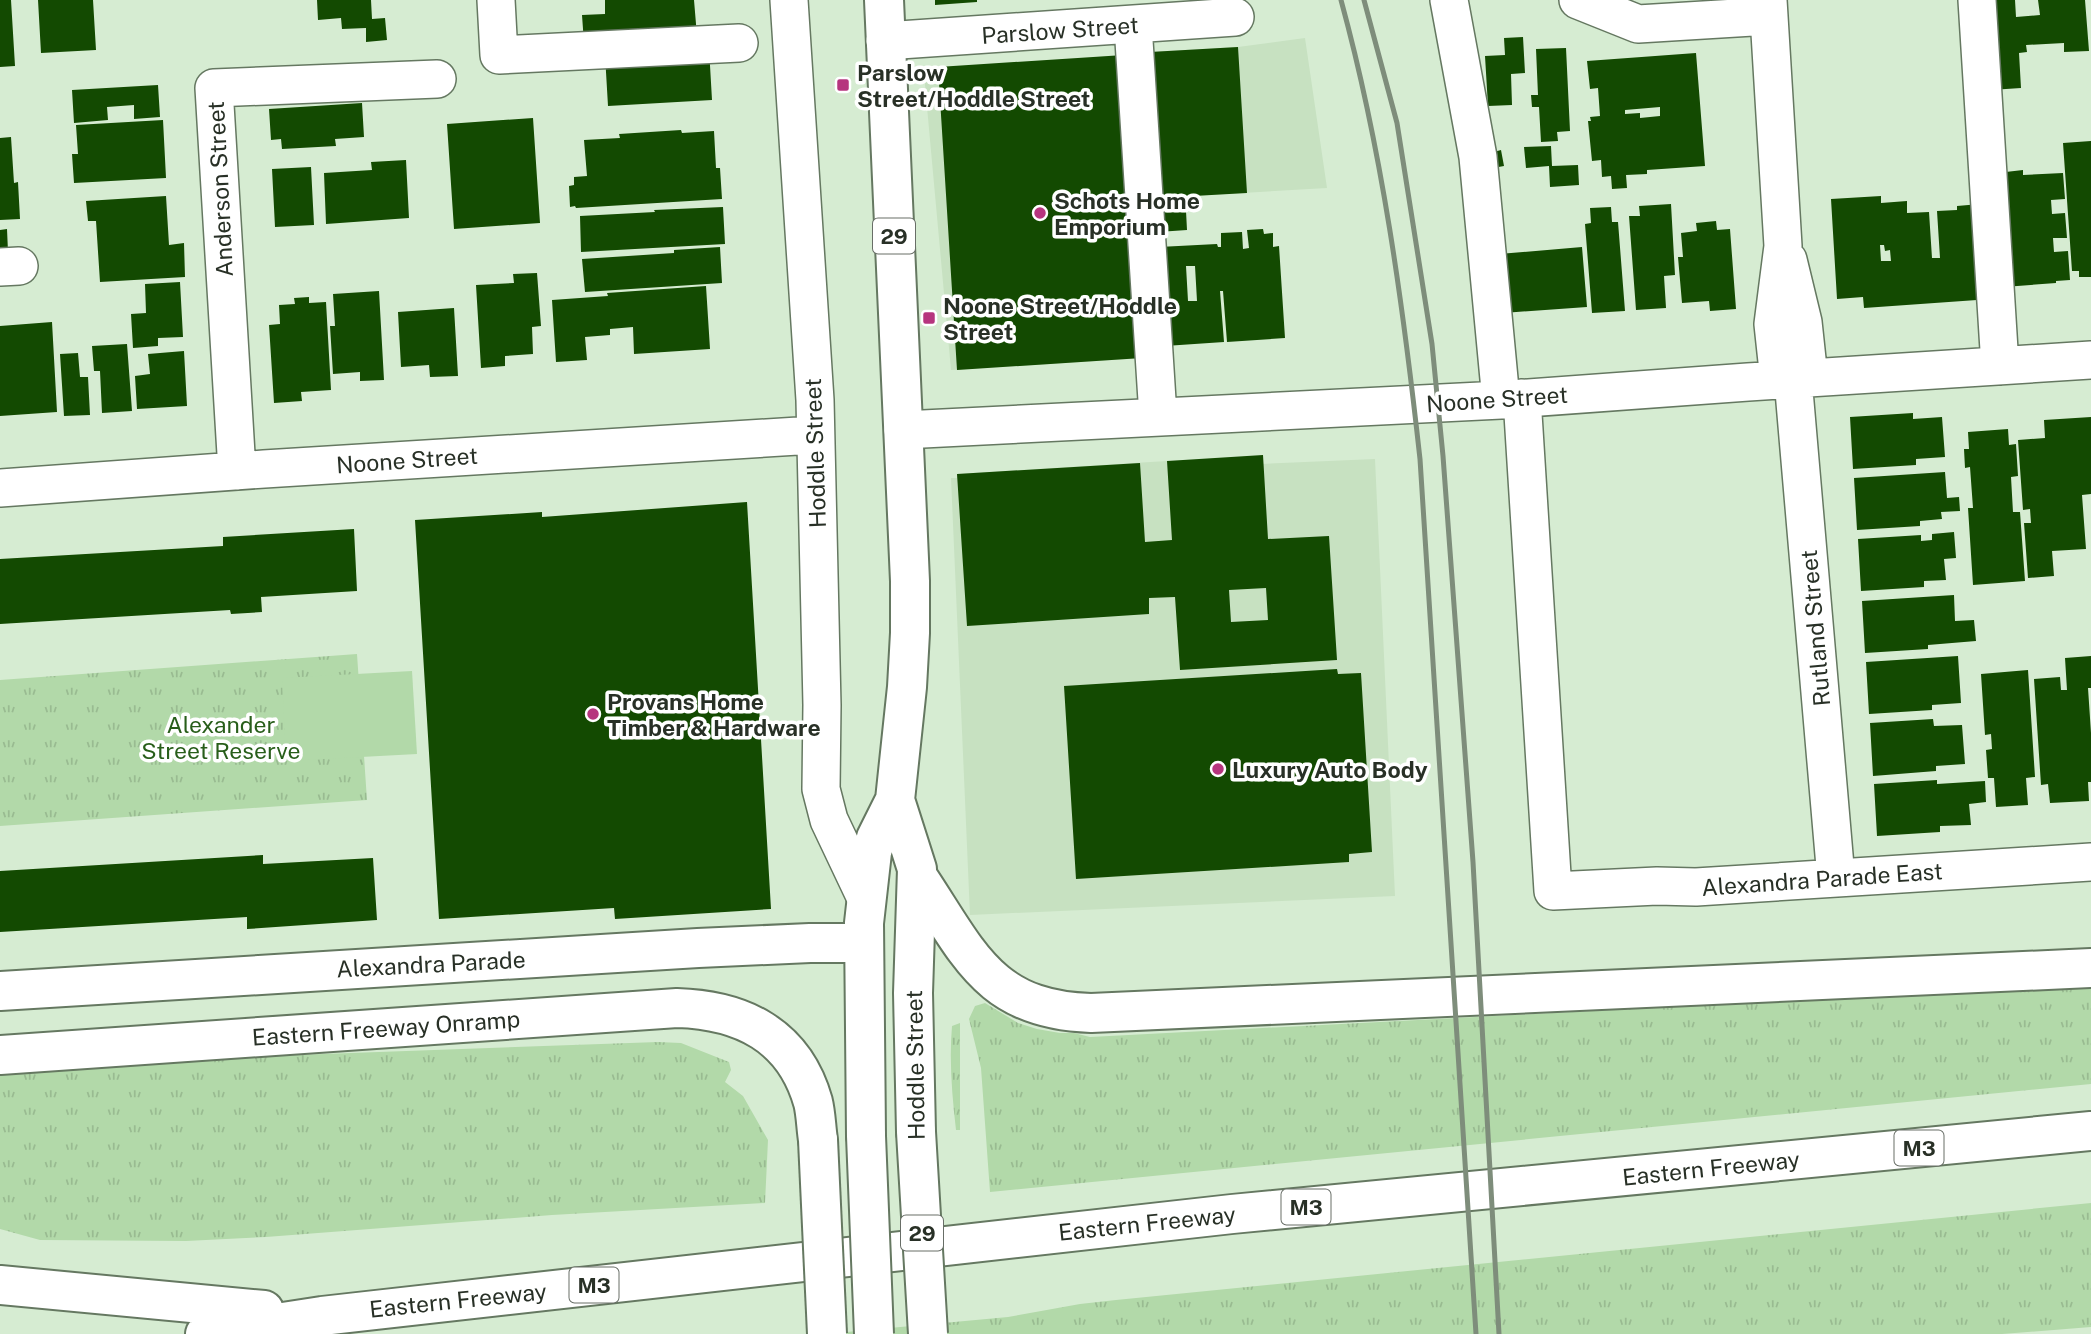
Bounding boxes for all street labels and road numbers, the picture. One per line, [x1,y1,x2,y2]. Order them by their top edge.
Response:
street label: Parslow Street [980,11,1140,49]
street label: Anderson Street [202,100,238,278]
road number: 29 [873,218,915,254]
street label: Hoddle Street [799,378,831,528]
street label: Noone Street [1425,381,1569,417]
street label: Noone Street [335,442,479,478]
street label: Rutland Street [1795,549,1835,707]
street label: Alexandra Parade East [1700,857,1944,901]
street label: Alexandra Parade [336,946,526,982]
street label: Hoddle Street [900,990,930,1140]
street label: Eastern Freeway Onramp [251,1005,521,1051]
road number: M3 [1895,1130,1944,1166]
street label: Eastern Freeway [1621,1145,1801,1191]
road number: M3 [1282,1190,1330,1224]
street label: Eastern Freeway [1057,1200,1237,1246]
road number: 29 [901,1216,943,1250]
road number: M3 [570,1268,618,1302]
street label: Eastern Freeway [368,1277,548,1323]

